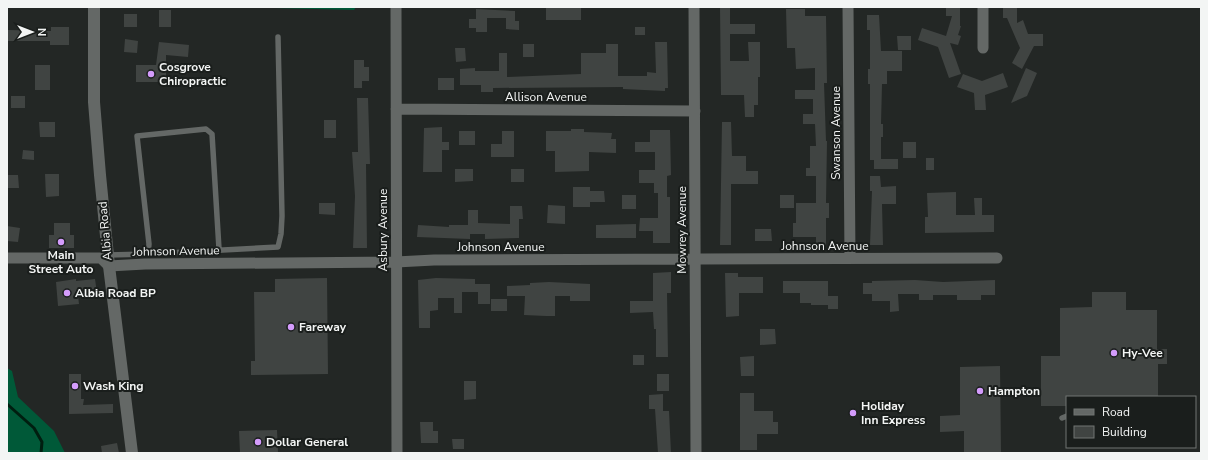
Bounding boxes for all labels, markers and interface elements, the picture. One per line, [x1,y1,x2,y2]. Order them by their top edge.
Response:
north arrow [12,12,52,52]
text: N [34,28,49,36]
place label: Cosgrove Chiropractic [159,59,227,89]
marker: Cosgrove Chiropractic [146,69,156,79]
street label: Swanson Avenue [828,86,844,180]
street label: Allison Avenue [505,89,587,105]
street label: Mowrey Avenue [674,186,690,274]
street label: Asbury Avenue [375,189,391,271]
street label: Albia Road [94,201,116,261]
marker: Main Street Auto [56,237,66,247]
street label: Johnson Avenue [780,238,869,254]
street label: Johnson Avenue [456,239,545,255]
street label: Johnson Avenue [131,242,220,260]
place label: Main Street Auto [29,247,94,277]
place label: Albia Road BP [75,285,156,301]
marker: Albia Road BP [62,288,72,298]
place label: Fareway [299,319,347,335]
marker: Fareway [286,322,296,332]
place label: Hy-Vee [1122,345,1163,361]
marker: Hy-Vee [1109,348,1119,358]
place label: Wash King [83,378,144,394]
marker: Wash King [70,381,80,391]
place label: Hampton [988,383,1040,399]
marker: Hampton [975,386,985,396]
legend [1066,396,1196,448]
place label: Holiday Inn Express [861,398,926,428]
text: Road [1102,404,1130,420]
marker: Holiday Inn Express [848,408,858,418]
text: Building [1102,424,1147,440]
place label: Dollar General [266,434,348,450]
marker: Dollar General [253,437,263,447]

